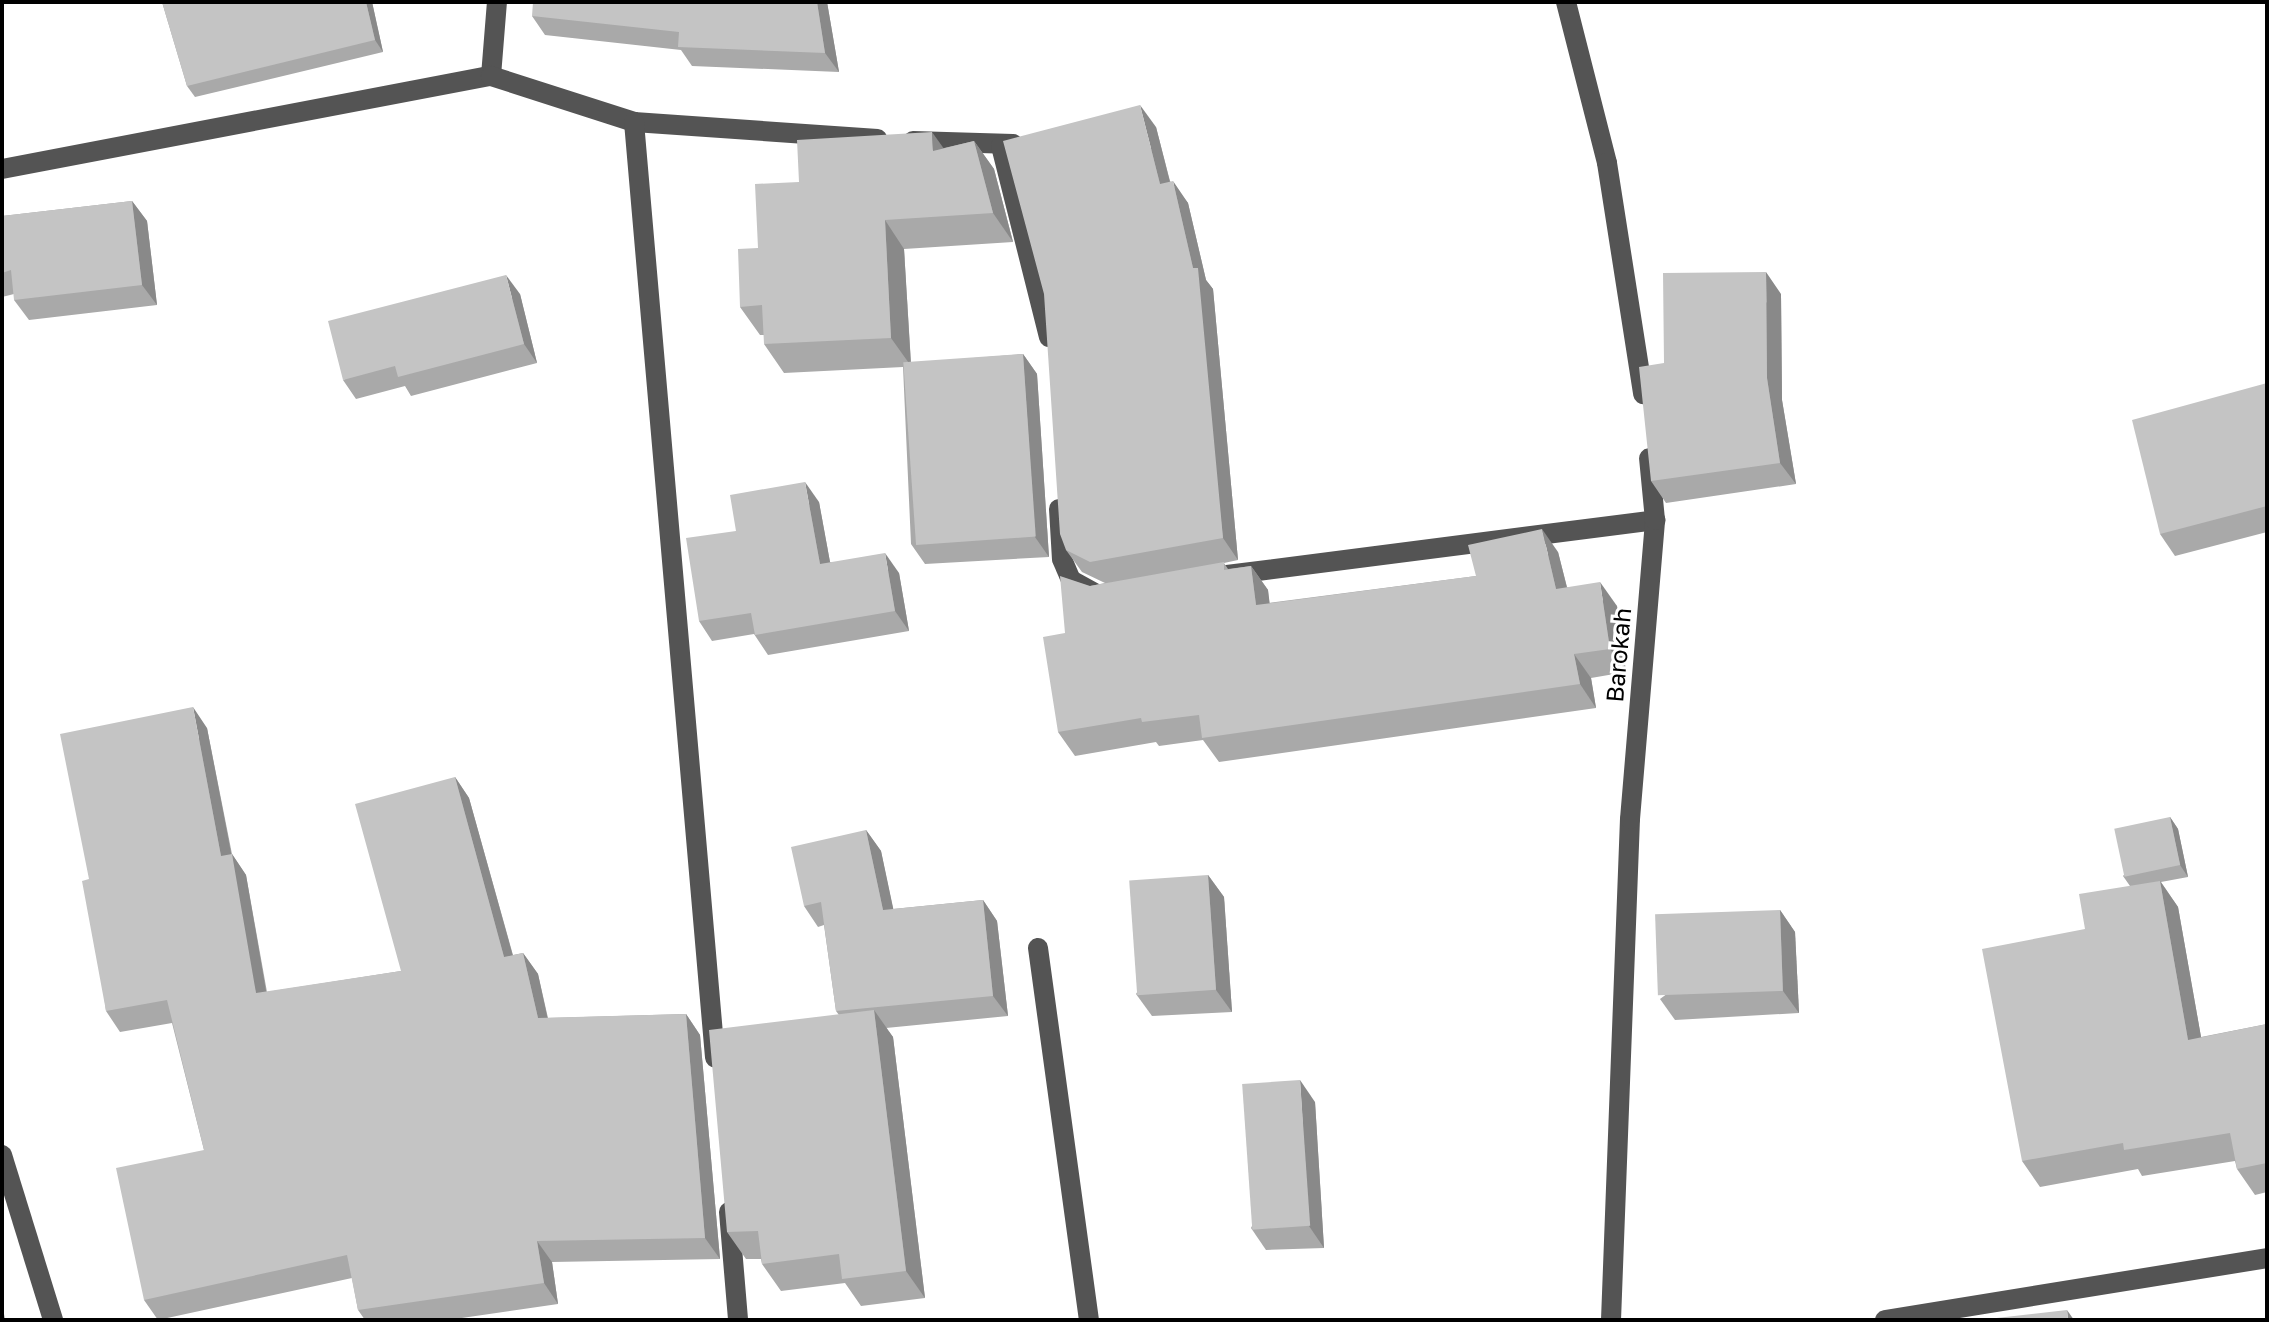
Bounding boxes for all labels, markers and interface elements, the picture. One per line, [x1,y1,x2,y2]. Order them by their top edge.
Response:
street label: Barokah [1600,607,1636,703]

